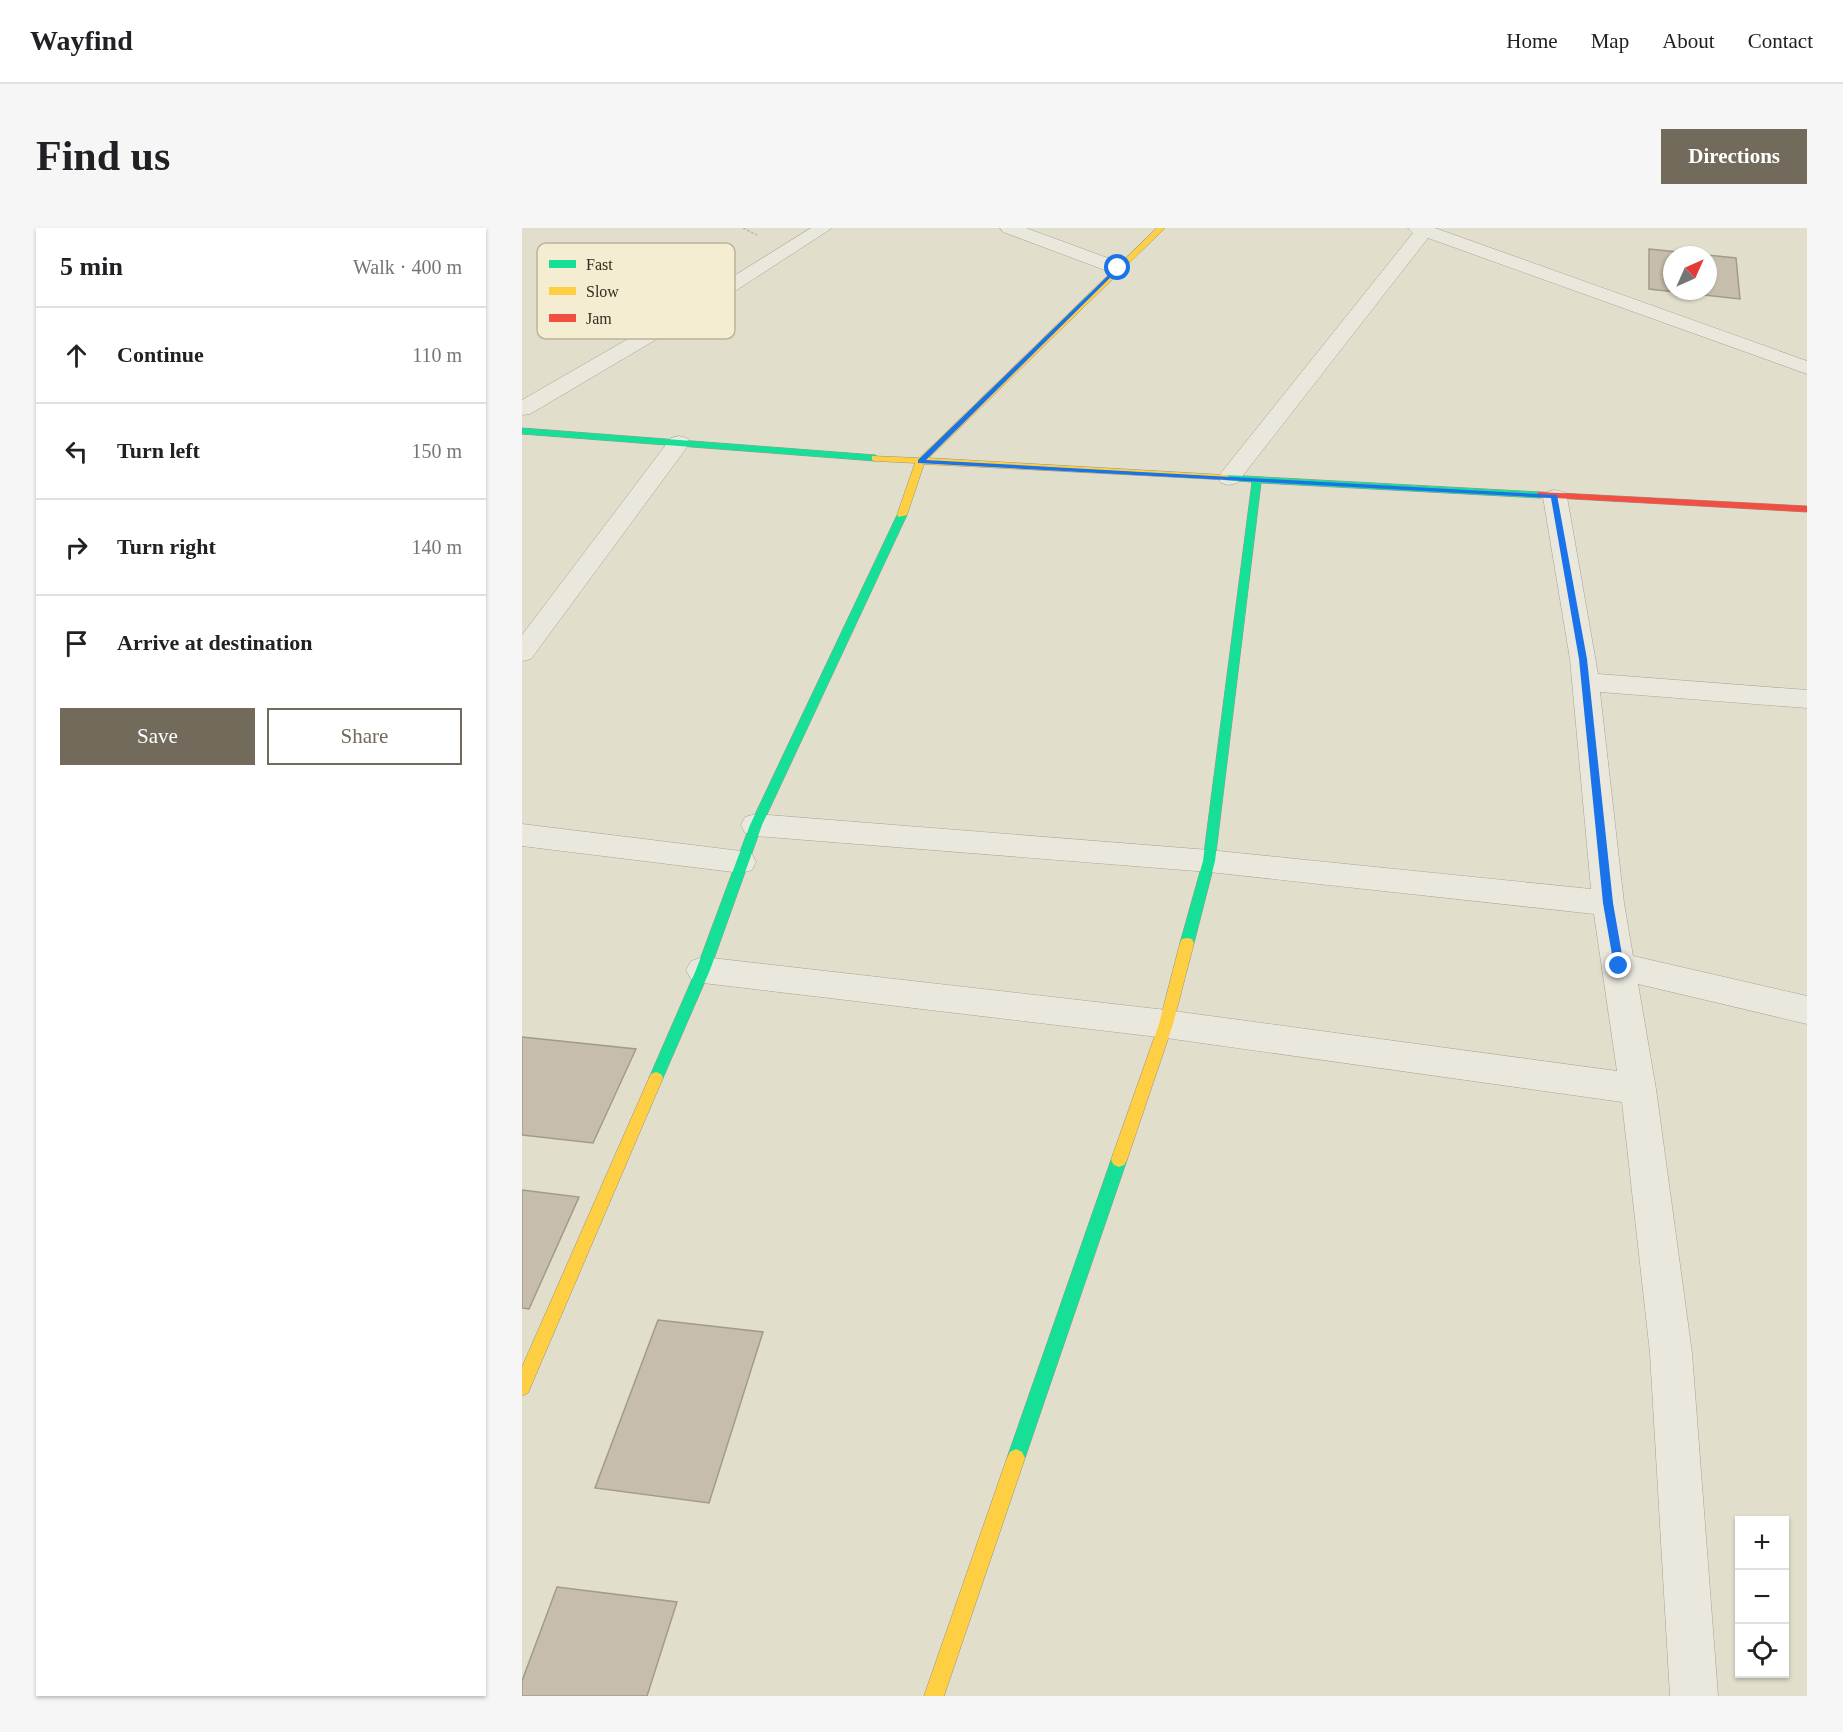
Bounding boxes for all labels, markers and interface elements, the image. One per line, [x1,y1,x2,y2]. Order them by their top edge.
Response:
text: Wayfind [30,25,133,56]
text: Home [1506,29,1558,53]
text: Map [1591,29,1629,53]
text: About [1662,29,1715,53]
text: Contact [1748,29,1813,53]
button: Directions [1661,129,1807,184]
text: Find us [36,133,170,179]
legend [537,243,735,339]
north arrow [1663,246,1717,300]
text: 5 min [60,252,123,281]
route start [1104,254,1130,280]
text: Walk · 400 m [353,256,462,278]
text: Fast [586,256,613,273]
text: Slow [586,283,619,300]
text: Jam [586,310,612,327]
icon: ahead [60,339,93,372]
text: Continue [117,342,204,367]
text: 110 m [412,344,462,366]
icon: left [60,435,93,468]
text: Turn left [117,438,200,463]
text: 150 m [411,440,462,462]
icon: right [60,531,93,564]
text: Turn right [117,534,216,559]
text: 140 m [411,536,462,558]
icon: arrive [60,627,93,660]
text: Arrive at destination [117,630,313,655]
button: Save [60,708,255,765]
button: Share [267,708,462,765]
route end [1605,952,1631,978]
map controls [1735,1516,1789,1678]
button: + [1735,1516,1789,1570]
button: − [1735,1570,1789,1624]
button: locate [1735,1624,1789,1678]

